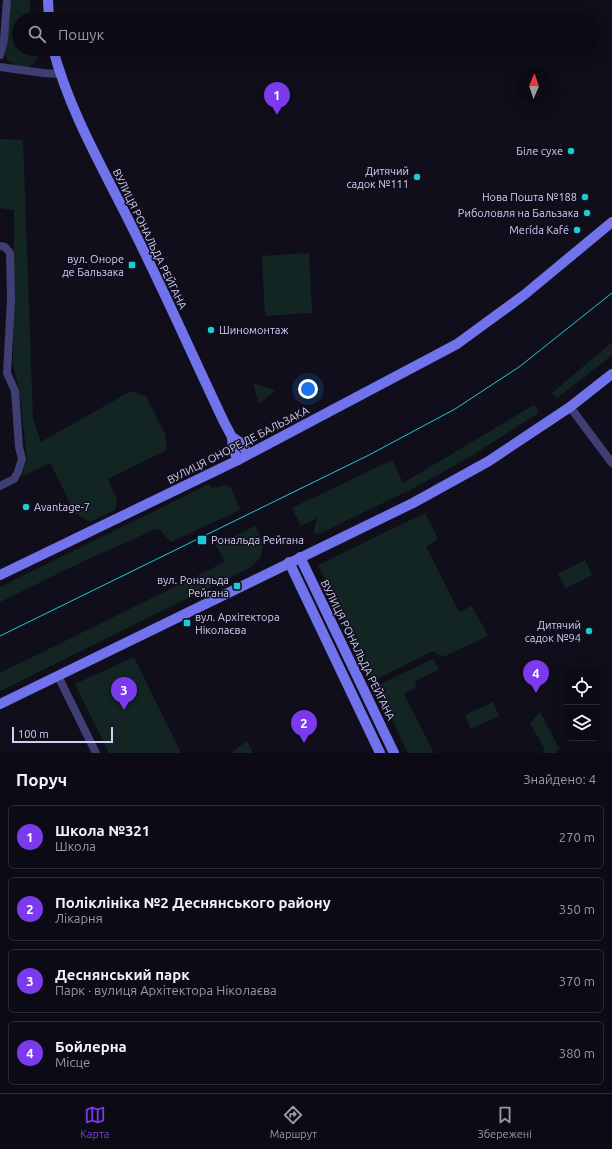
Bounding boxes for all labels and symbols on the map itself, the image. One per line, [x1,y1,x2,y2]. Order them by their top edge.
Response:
north arrow [516,68,552,104]
pin: 1 [264,82,290,115]
place label: Біле сухе [516,145,563,157]
marker: Біле сухе [566,146,576,156]
place label: Дитячий садок №111 [346,165,409,190]
street label: ВУЛИЦЯ РОНАЛЬДА РЕЙГАНА [111,167,190,312]
marker: Дитячий садок №111 [412,172,422,182]
place label: Нова Пошта №188 [482,191,577,203]
marker: Нова Пошта №188 [580,192,590,202]
place label: Риболовля на Бальзака [458,207,579,219]
marker: Риболовля на Бальзака [582,208,592,218]
place label: Merída Kafé [509,224,569,236]
marker: Merída Kafé [572,225,582,235]
place label: вул. Оноре де Бальзака [62,253,124,278]
marker: вул. Оноре де Бальзака [127,260,137,270]
place label: Шиномонтаж [219,324,289,336]
marker: Шиномонтаж [206,325,216,335]
your location [298,379,318,399]
street label: ВУЛИЦЯ ОНОРЕ ДЕ БАЛЬЗАКА [165,404,312,486]
place label: Avantage-7 [34,501,90,513]
marker: Avantage-7 [21,502,31,512]
marker: Рональда Рейгана [196,534,208,546]
place label: Рональда Рейгана [211,534,304,546]
place label: вул. Рональда Рейгана [157,574,229,599]
street label: ВУЛИЦЯ РОНАЛЬДА РЕЙГАНА [319,578,398,723]
marker: вул. Рональда Рейгана [232,581,242,591]
place label: вул. Архітектора Ніколаєва [195,611,280,636]
marker: вул. Архітектора Ніколаєва [182,618,192,628]
place label: Дитячий садок №94 [525,619,581,644]
marker: Дитячий садок №94 [584,626,594,636]
pin: 4 [523,660,549,693]
pin: 3 [111,677,137,710]
pin: 2 [291,710,317,743]
scale bar [12,725,113,744]

